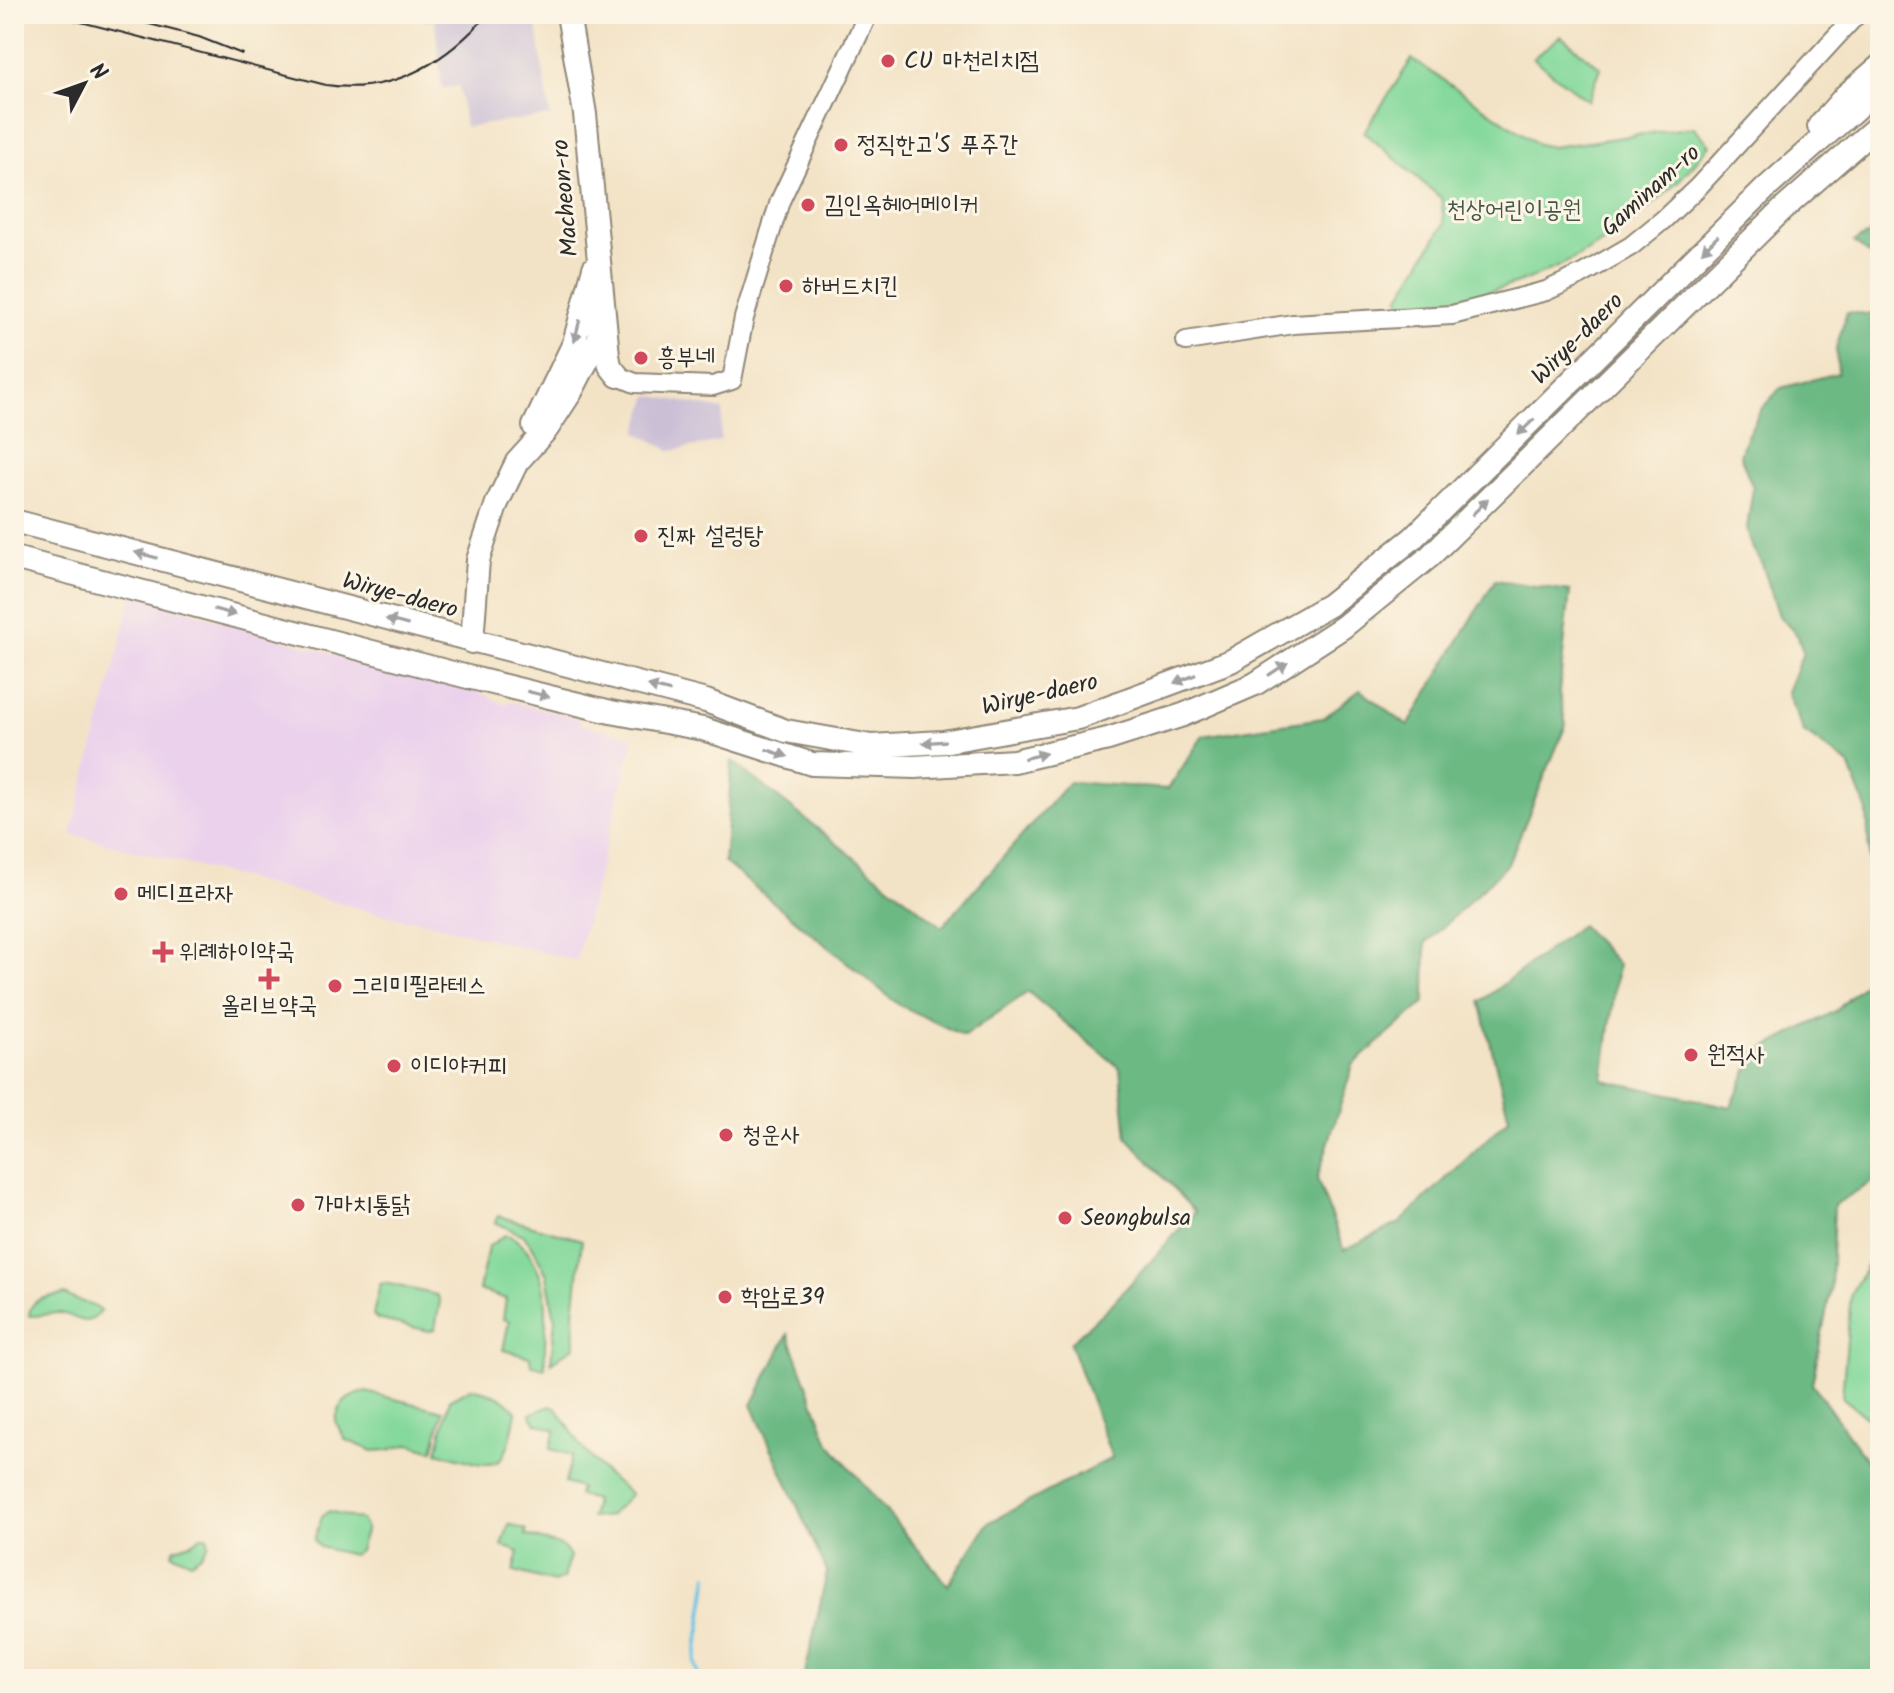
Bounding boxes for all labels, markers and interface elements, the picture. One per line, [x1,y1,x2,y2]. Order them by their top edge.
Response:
place label: CU 마천리치점 [904,42,1039,81]
north arrow [44,44,124,124]
marker: CU 마천리치점 [879,52,897,70]
text: N [79,56,115,89]
place label: 정직한고'S 푸주간 [857,126,1018,165]
street label: Gaminam-ro [1592,135,1710,247]
marker: 정직한고'S 푸주간 [832,136,850,154]
street label: Macheon-ro [541,137,591,258]
place label: 김인옥헤어메이커 [824,186,979,225]
park label: 천상어린이공원 [1446,191,1582,230]
marker: 김인옥헤어메이커 [799,196,817,214]
one-way arrow [1701,234,1720,253]
place label: 하버드치킨 [802,267,899,306]
marker: 하버드치킨 [777,277,795,295]
street label: Wirye-daero [1522,283,1634,395]
one-way arrow [571,318,583,343]
place label: 흥부네 [657,339,715,378]
marker: 흥부네 [632,349,650,367]
one-way arrow [1517,418,1536,436]
one-way arrow [1470,498,1489,517]
place label: 진짜 설렁탕 [657,517,764,556]
marker: 진짜 설렁탕 [632,527,650,545]
one-way arrow [133,548,158,560]
street label: Wirye-daero [338,562,462,630]
one-way arrow [213,607,238,619]
one-way arrow [384,615,409,628]
one-way arrow [1267,662,1289,676]
street label: Wirye-daero [978,663,1102,727]
one-way arrow [1173,673,1197,686]
one-way arrow [646,682,671,695]
one-way arrow [525,688,550,700]
one-way arrow [921,736,946,749]
one-way arrow [766,747,790,759]
one-way arrow [1022,749,1047,762]
place label: 메디프라자 [137,875,234,914]
marker: 메디프라자 [112,885,130,903]
place label: 위례하이약국 [179,933,295,972]
marker: 위례하이약국 [154,943,172,961]
place label: 그리미필라테스 [351,967,486,1006]
marker: 올리브약국 [260,970,278,988]
marker: 그리미필라테스 [326,977,344,995]
place label: 올리브약국 [221,987,317,1026]
place label: 원적사 [1707,1036,1765,1075]
marker: 원적사 [1682,1046,1700,1064]
place label: 이디야커피 [410,1047,507,1086]
marker: 이디야커피 [385,1057,403,1075]
place label: 청운사 [742,1116,800,1155]
marker: 청운사 [717,1126,735,1144]
place label: 가마치통닭 [314,1186,411,1225]
marker: 가마치통닭 [289,1196,307,1214]
place label: Seongbulsa [1081,1199,1191,1238]
marker: Seongbulsa [1056,1209,1074,1227]
place label: 학암로39 [741,1278,825,1317]
marker: 학암로39 [716,1288,734,1306]

